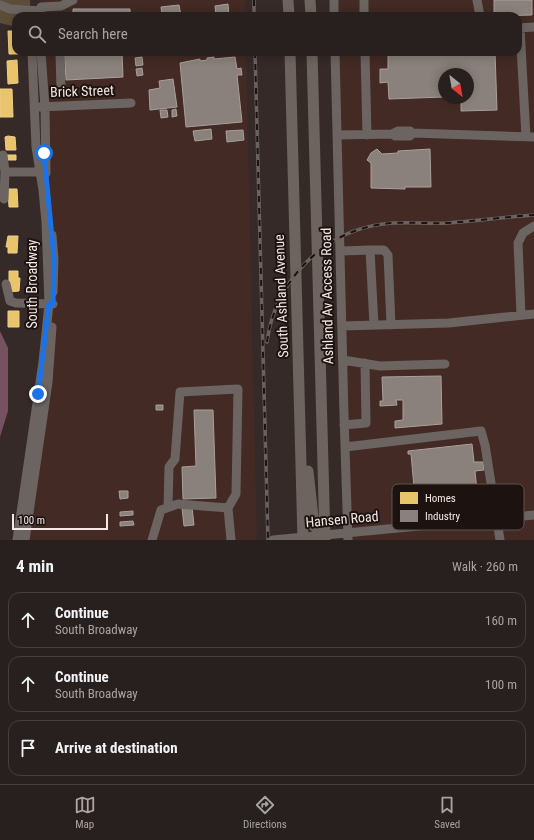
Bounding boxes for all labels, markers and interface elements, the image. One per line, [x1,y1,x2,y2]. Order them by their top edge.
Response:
search box [12,12,522,56]
icon: search [26,23,48,45]
text: Search here [58,25,128,43]
north arrow [438,68,474,104]
street label: Brick Street [50,82,114,100]
route start [35,144,53,162]
street label: Ashland Av Access Road [318,228,336,364]
street label: South Ashland Avenue [271,234,291,358]
street label: South Broadway [24,239,40,329]
route end [29,385,47,403]
legend [392,484,524,530]
text: Homes [425,492,456,505]
street label: Hansen Road [305,508,379,530]
text: Industry [425,510,461,523]
scale bar [12,512,108,531]
text: 100 m [18,514,45,527]
text: 4 min [16,556,54,576]
text: Walk · 260 m [452,559,518,574]
text: Continue [55,604,109,622]
icon: ahead [17,609,39,631]
text: 160 m [485,613,517,628]
text: South Broadway [55,622,138,637]
text: Continue [55,668,109,686]
icon: ahead [17,673,39,695]
text: 100 m [485,677,517,692]
text: South Broadway [55,686,138,701]
icon: arrive [17,737,39,759]
text: Arrive at destination [55,739,178,757]
tab: Map [74,794,96,831]
tab: Directions [243,794,287,831]
tab: Saved [434,794,460,831]

